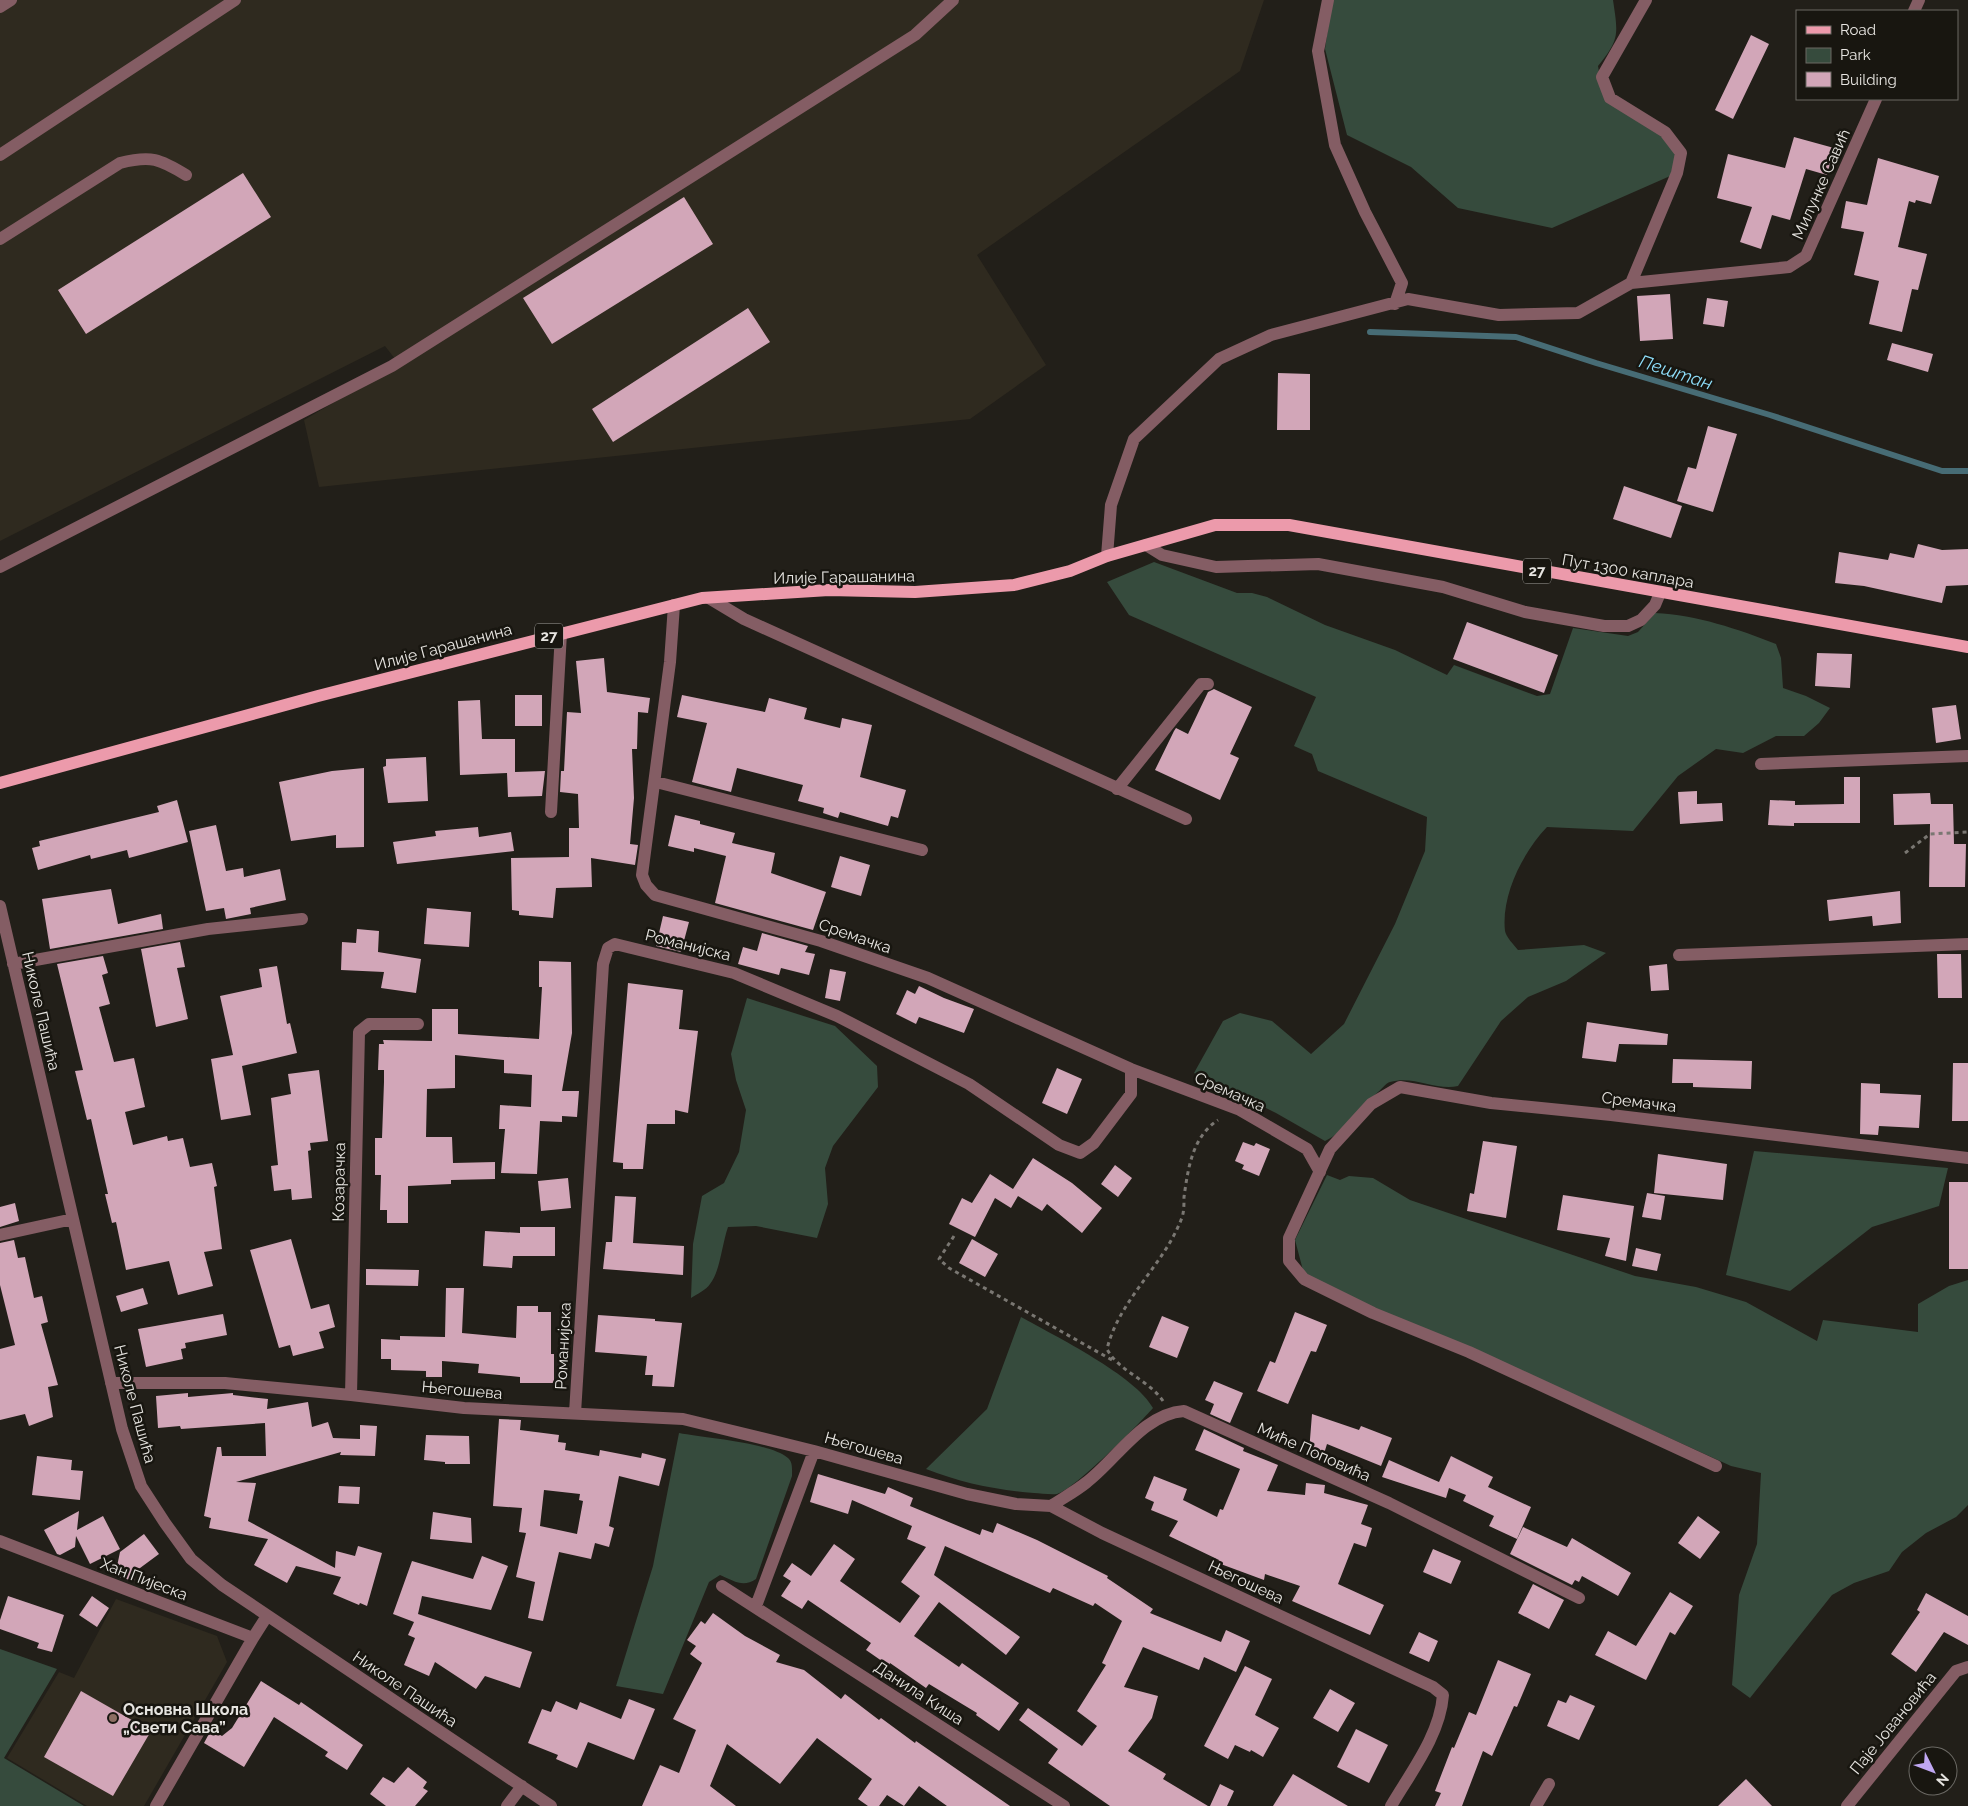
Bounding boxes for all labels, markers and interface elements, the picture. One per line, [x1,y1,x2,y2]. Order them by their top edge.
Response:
legend [1796,10,1958,100]
text: Road [1840,21,1876,39]
text: Park [1840,46,1871,64]
text: Building [1840,71,1897,89]
street label: Милунке Савић [1788,126,1854,242]
water label: Пештан [1637,350,1716,394]
street label: Пут 1300 каплара [1561,550,1695,592]
road number: 27 [1523,558,1551,584]
street label: Илије Гарашанина [773,566,915,588]
street label: Илије Гарашанина [372,619,514,675]
road number: 27 [535,624,563,648]
street label: Сремачка [816,915,894,957]
street label: Романијска [643,925,733,965]
street label: Николе Пашића [18,950,64,1072]
street label: Сремачка [1192,1068,1268,1116]
street label: Сремачка [1600,1088,1678,1116]
street label: Козарачка [329,1142,349,1222]
street label: Романијска [551,1302,575,1390]
street label: Николе Пашића [110,1343,160,1465]
street label: Његошева [421,1377,503,1403]
street label: Миће Поповића [1254,1418,1374,1486]
street label: Његошева [822,1428,906,1468]
street label: Хан Пијеска [98,1554,190,1604]
street label: Његошева [1205,1556,1287,1608]
street label: Николе Пашића [349,1647,461,1731]
street label: Данила Киша [871,1657,967,1729]
street label: Паје Јовановића [1846,1668,1940,1778]
place label: Основна Школа „Свети Сава” [123,1700,248,1737]
marker: Основна Школа „Свети Сава” [107,1712,119,1724]
north arrow [1908,1746,1958,1796]
text: N [1933,1770,1952,1789]

